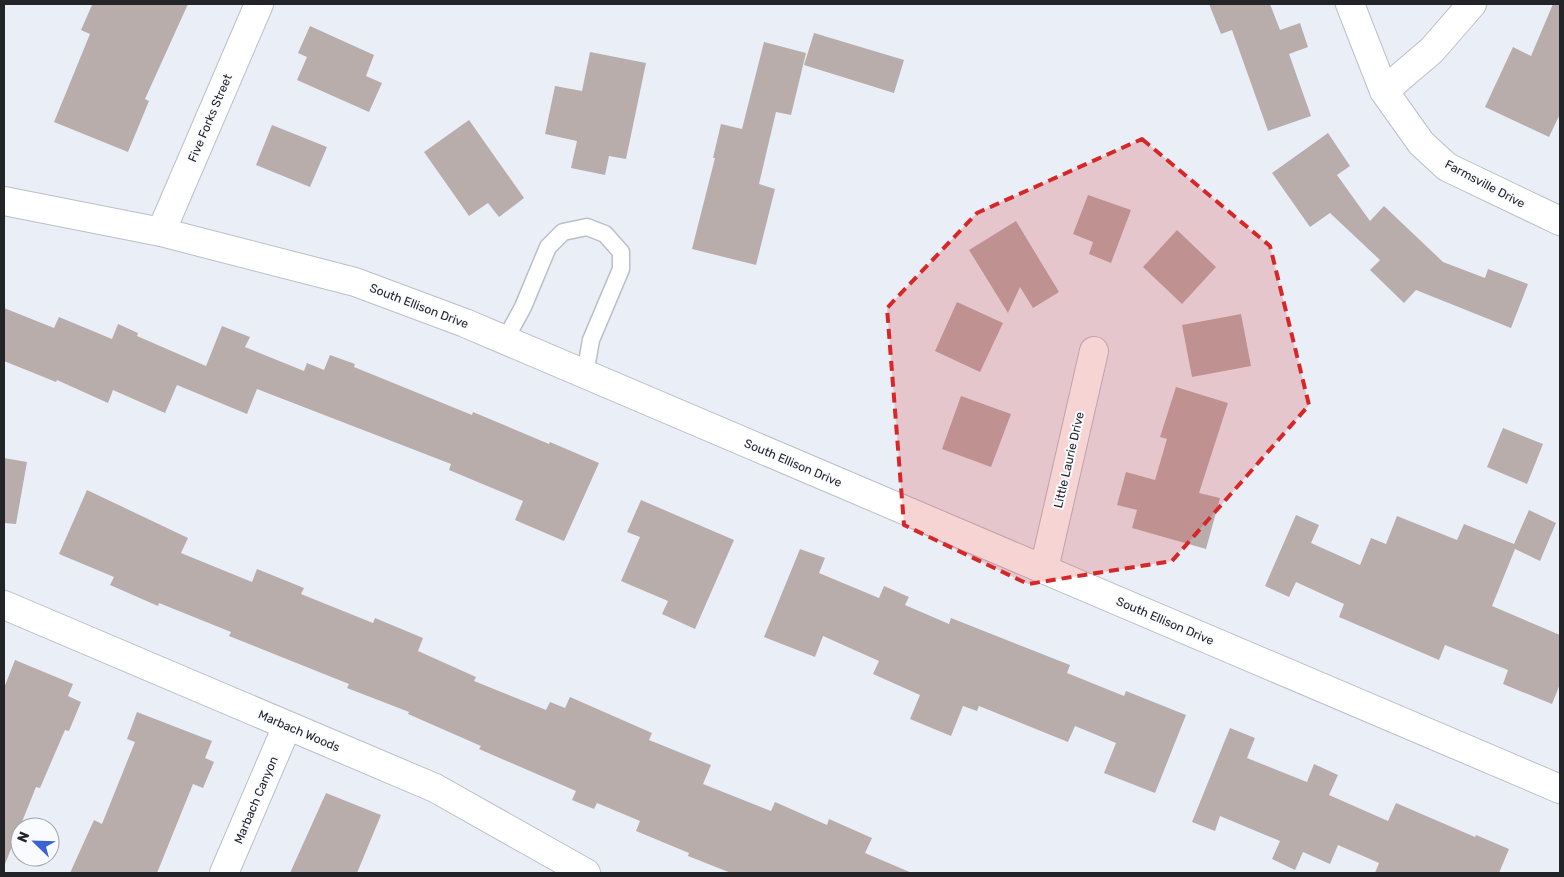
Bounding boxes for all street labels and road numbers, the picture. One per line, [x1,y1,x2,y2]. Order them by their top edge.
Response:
street label: Five Forks Street [185,72,235,164]
street label: Farmsville Drive [1443,157,1528,211]
street label: South Ellison Drive [368,281,471,331]
street label: Little Laurie Drive [1051,410,1087,509]
street label: South Ellison Drive [742,436,844,490]
street label: South Ellison Drive [1114,594,1216,648]
street label: Marbach Woods [256,707,342,755]
street label: Marbach Canyon [231,754,281,846]

